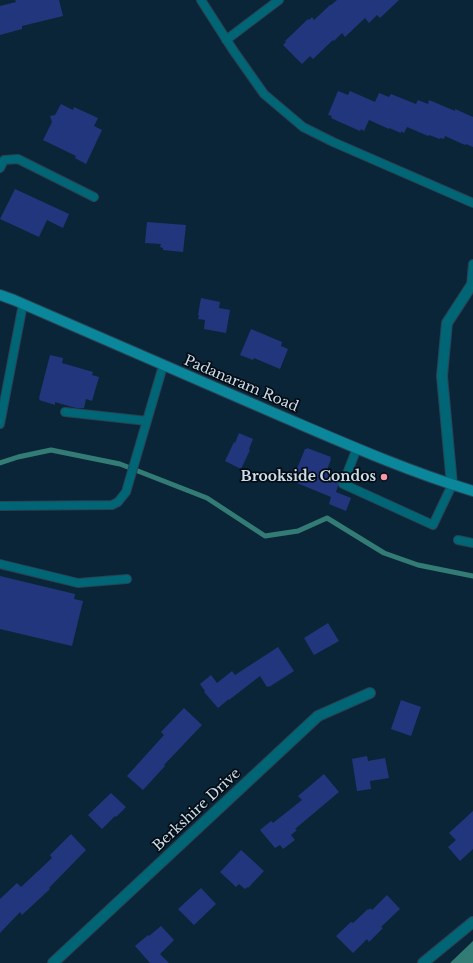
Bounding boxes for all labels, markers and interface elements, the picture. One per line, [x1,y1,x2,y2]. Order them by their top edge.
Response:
street label: Padanaram Road [181,352,301,416]
place label: Brookside Condos [241,469,376,485]
marker: Brookside Condos [379,472,389,482]
street label: Berkshire Drive [150,765,244,855]

